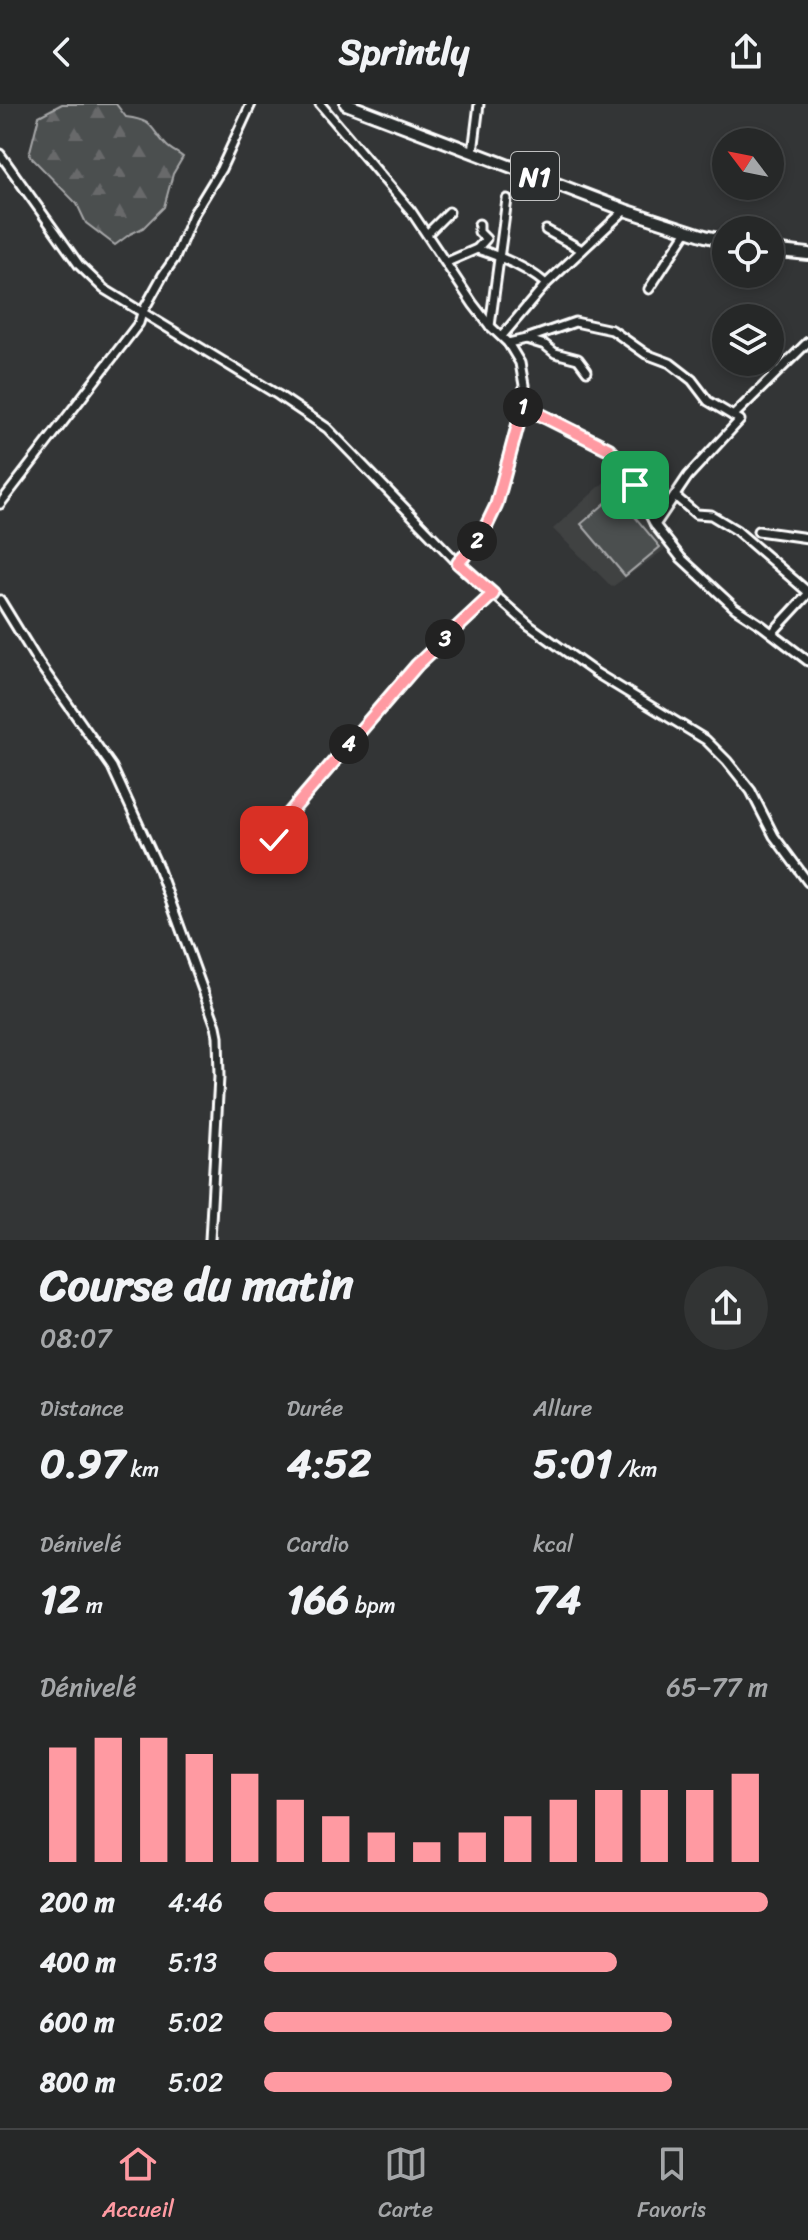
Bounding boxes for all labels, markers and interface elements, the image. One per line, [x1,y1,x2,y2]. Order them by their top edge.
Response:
text: Sprintly [339,20,469,84]
icon: back [40,30,84,74]
icon: share [724,30,768,74]
north arrow [712,128,784,200]
map controls [712,128,784,376]
road number: N1 [511,152,559,200]
button: locate [712,216,784,288]
button: layers [712,304,784,376]
pin: 1 [503,387,543,427]
text: 1 [518,387,528,426]
pin [601,451,669,519]
icon: arrive [613,463,657,507]
pin: 2 [457,521,497,561]
text: 2 [471,521,483,560]
pin: 3 [425,619,465,659]
text: 3 [439,619,451,658]
pin: 4 [329,724,369,764]
text: 4 [342,724,356,763]
pin [240,806,308,874]
icon: check [252,818,296,862]
text: Course du matin [40,1246,354,1324]
button: share [684,1266,768,1350]
text: 08:07 [40,1315,111,1361]
text: Distance [40,1389,124,1428]
text: Durée [287,1389,343,1428]
text: Allure [533,1389,592,1428]
text: 0.97 [40,1428,125,1499]
text: 4:52 [287,1428,371,1499]
text: 5:01 [533,1428,612,1499]
text: km [125,1450,159,1489]
text: /km [612,1450,658,1489]
text: Dénivelé [40,1525,122,1564]
text: Cardio [287,1525,349,1564]
text: kcal [533,1525,573,1564]
text: 12 [40,1564,80,1635]
text: 166 [287,1564,349,1635]
text: 74 [533,1564,581,1635]
text: m [80,1586,103,1625]
text: bpm [349,1586,396,1625]
text: Dénivelé [40,1664,136,1710]
text: 65–77 m [666,1664,768,1710]
text: 200 m [40,1879,115,1925]
text: 4:46 [168,1879,223,1925]
text: 400 m [40,1939,116,1985]
text: 5:13 [168,1939,217,1985]
text: 600 m [40,1999,114,2045]
text: 5:02 [168,1999,223,2045]
text: 800 m [40,2059,115,2105]
text: 5:02 [168,2059,223,2105]
tab: Accueil [102,2142,174,2229]
tab: Carte [378,2142,433,2229]
tab: Favoris [637,2142,706,2229]

